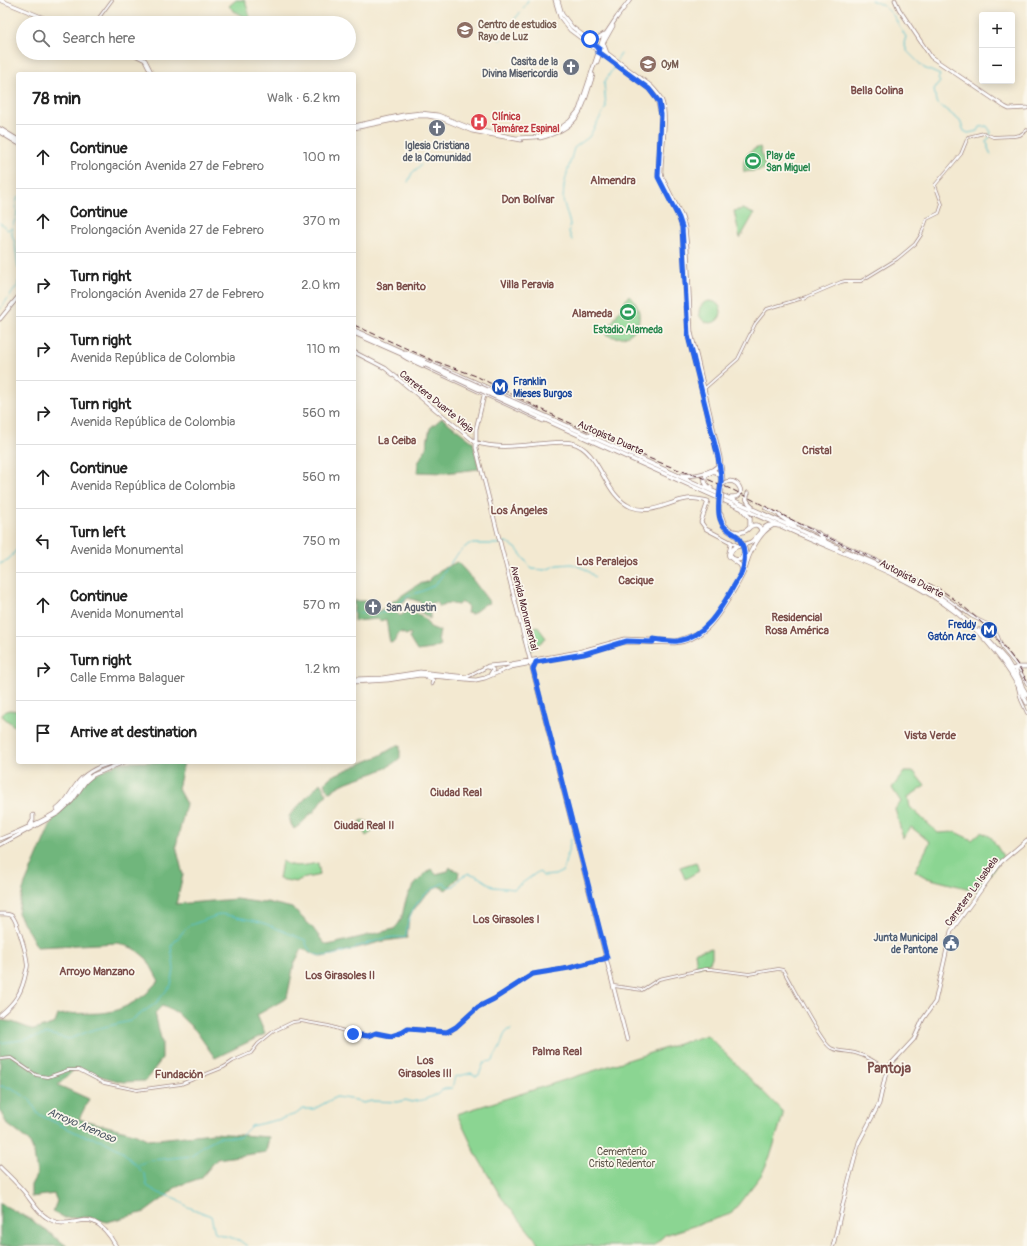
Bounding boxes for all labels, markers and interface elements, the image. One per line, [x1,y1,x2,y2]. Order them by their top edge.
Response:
map controls [979,12,1015,84]
button: + [979,12,1015,48]
search box [16,16,356,60]
place label: Centro de estudios Rayo de Luz [478,19,557,43]
school or university icon: Centro de estudios Rayo de Luz [455,20,475,40]
icon: search [30,27,52,49]
text: Search here [62,29,135,48]
route start [581,30,599,48]
button: − [979,48,1015,84]
school or university icon: OyM [638,54,658,74]
place label: Casita de la Divina Misericordia [482,56,558,80]
church icon: Casita de la Divina Misericordia [561,57,581,77]
place label: OyM [661,59,679,71]
district label: Bella Colina [851,84,903,97]
text: 78 min [32,88,81,109]
text: Walk · 6.2 km [267,90,340,106]
place label: Clínica Tamárez Espinal [491,111,560,135]
hospital icon: Clínica Tamárez Espinal [469,112,489,132]
church icon: Iglesia Cristiana de la Comunidad [427,118,447,138]
text: Continue [70,139,128,158]
place label: Iglesia Cristiana de la Comunidad [403,140,471,164]
icon: ahead [32,146,54,168]
text: 100 m [303,149,340,165]
place label: Play de San Miguel [766,150,810,174]
sports icon: Play de San Miguel [743,151,763,171]
text: Prolongación Avenida 27 de Febrero [70,158,264,174]
district label: Almendra [590,174,636,187]
district label: Don Bolívar [501,193,556,206]
text: Continue [70,203,128,222]
icon: ahead [32,210,54,232]
text: 370 m [303,213,340,229]
text: Prolongación Avenida 27 de Febrero [70,222,264,238]
text: Turn right [70,267,131,286]
icon: right [32,274,54,296]
text: 2.0 km [301,277,340,293]
district label: Villa Peravia [500,278,554,291]
district label: San Benito [376,280,426,293]
text: Prolongación Avenida 27 de Febrero [70,286,264,302]
sports icon: Estadio Alameda [618,302,638,322]
district label: Alameda [572,307,612,320]
place label: Estadio Alameda [593,324,663,336]
text: Turn right [70,331,131,350]
icon: right [32,338,54,360]
text: 110 m [307,341,340,357]
text: Avenida República de Colombia [70,350,235,366]
street label: Carretera Duarte Vieja [397,368,476,436]
place label: Franklin Mieses Burgos [513,376,573,400]
metro station icon: Franklin Mieses Burgos [490,377,510,397]
text: Turn right [70,395,131,414]
icon: right [32,402,54,424]
text: 560 m [302,405,340,421]
text: Avenida República de Colombia [70,414,235,430]
street label: Autopista Duarte [576,418,645,458]
district label: La Ceiba [378,434,416,447]
district label: Cristal [802,444,832,457]
text: Continue [70,459,128,478]
icon: ahead [32,466,54,488]
text: 560 m [302,469,340,485]
text: Avenida República de Colombia [70,478,235,494]
district label: Los Ángeles [491,503,548,517]
text: Turn left [70,523,126,542]
icon: left [32,530,54,552]
text: 750 m [303,533,340,549]
text: Avenida Monumental [70,542,184,558]
district label: Los Peralejos [576,555,638,568]
street label: Autopista Duarte [877,557,946,601]
street label: Avenida Monumental [508,564,540,652]
district label: Cacique [618,574,654,587]
text: Continue [70,587,128,606]
icon: ahead [32,594,54,616]
text: 570 m [303,597,340,613]
church icon: San Agustin [363,597,383,617]
place label: San Agustin [386,602,437,614]
text: Avenida Monumental [70,606,184,622]
district label: Residencial Rosa América [765,611,829,637]
place label: Freddy Gatón Arce [928,619,977,643]
metro station icon: Freddy Gatón Arce [979,620,999,640]
text: Turn right [70,651,131,670]
icon: right [32,658,54,680]
text: 1.2 km [305,661,340,677]
text: Calle Emma Balaguer [70,670,185,686]
icon: arrive [32,722,54,744]
text: Arrive at destination [70,723,197,742]
district label: Vista Verde [904,729,957,742]
district label: Ciudad Real [430,786,482,799]
district label: Ciudad Real II [334,819,394,832]
street label: Carretera La Isabela [942,854,1001,929]
district label: Los Girasoles I [473,913,539,926]
place label: Junta Municipal de Pantone [873,932,939,956]
public building icon: Junta Municipal de Pantone [941,933,961,953]
district label: Arroyo Manzano [59,965,135,978]
district label: Los Girasoles II [305,969,375,982]
route end [344,1025,362,1043]
district label: Palma Real [532,1045,582,1058]
district label: Los Girasoles III [398,1054,452,1080]
district label: Pantoja [867,1060,911,1077]
district label: Fundación [155,1068,203,1081]
water label: Arroyo Arenoso [46,1105,119,1146]
park label: Cementerio Cristo Redentor [589,1146,656,1170]

